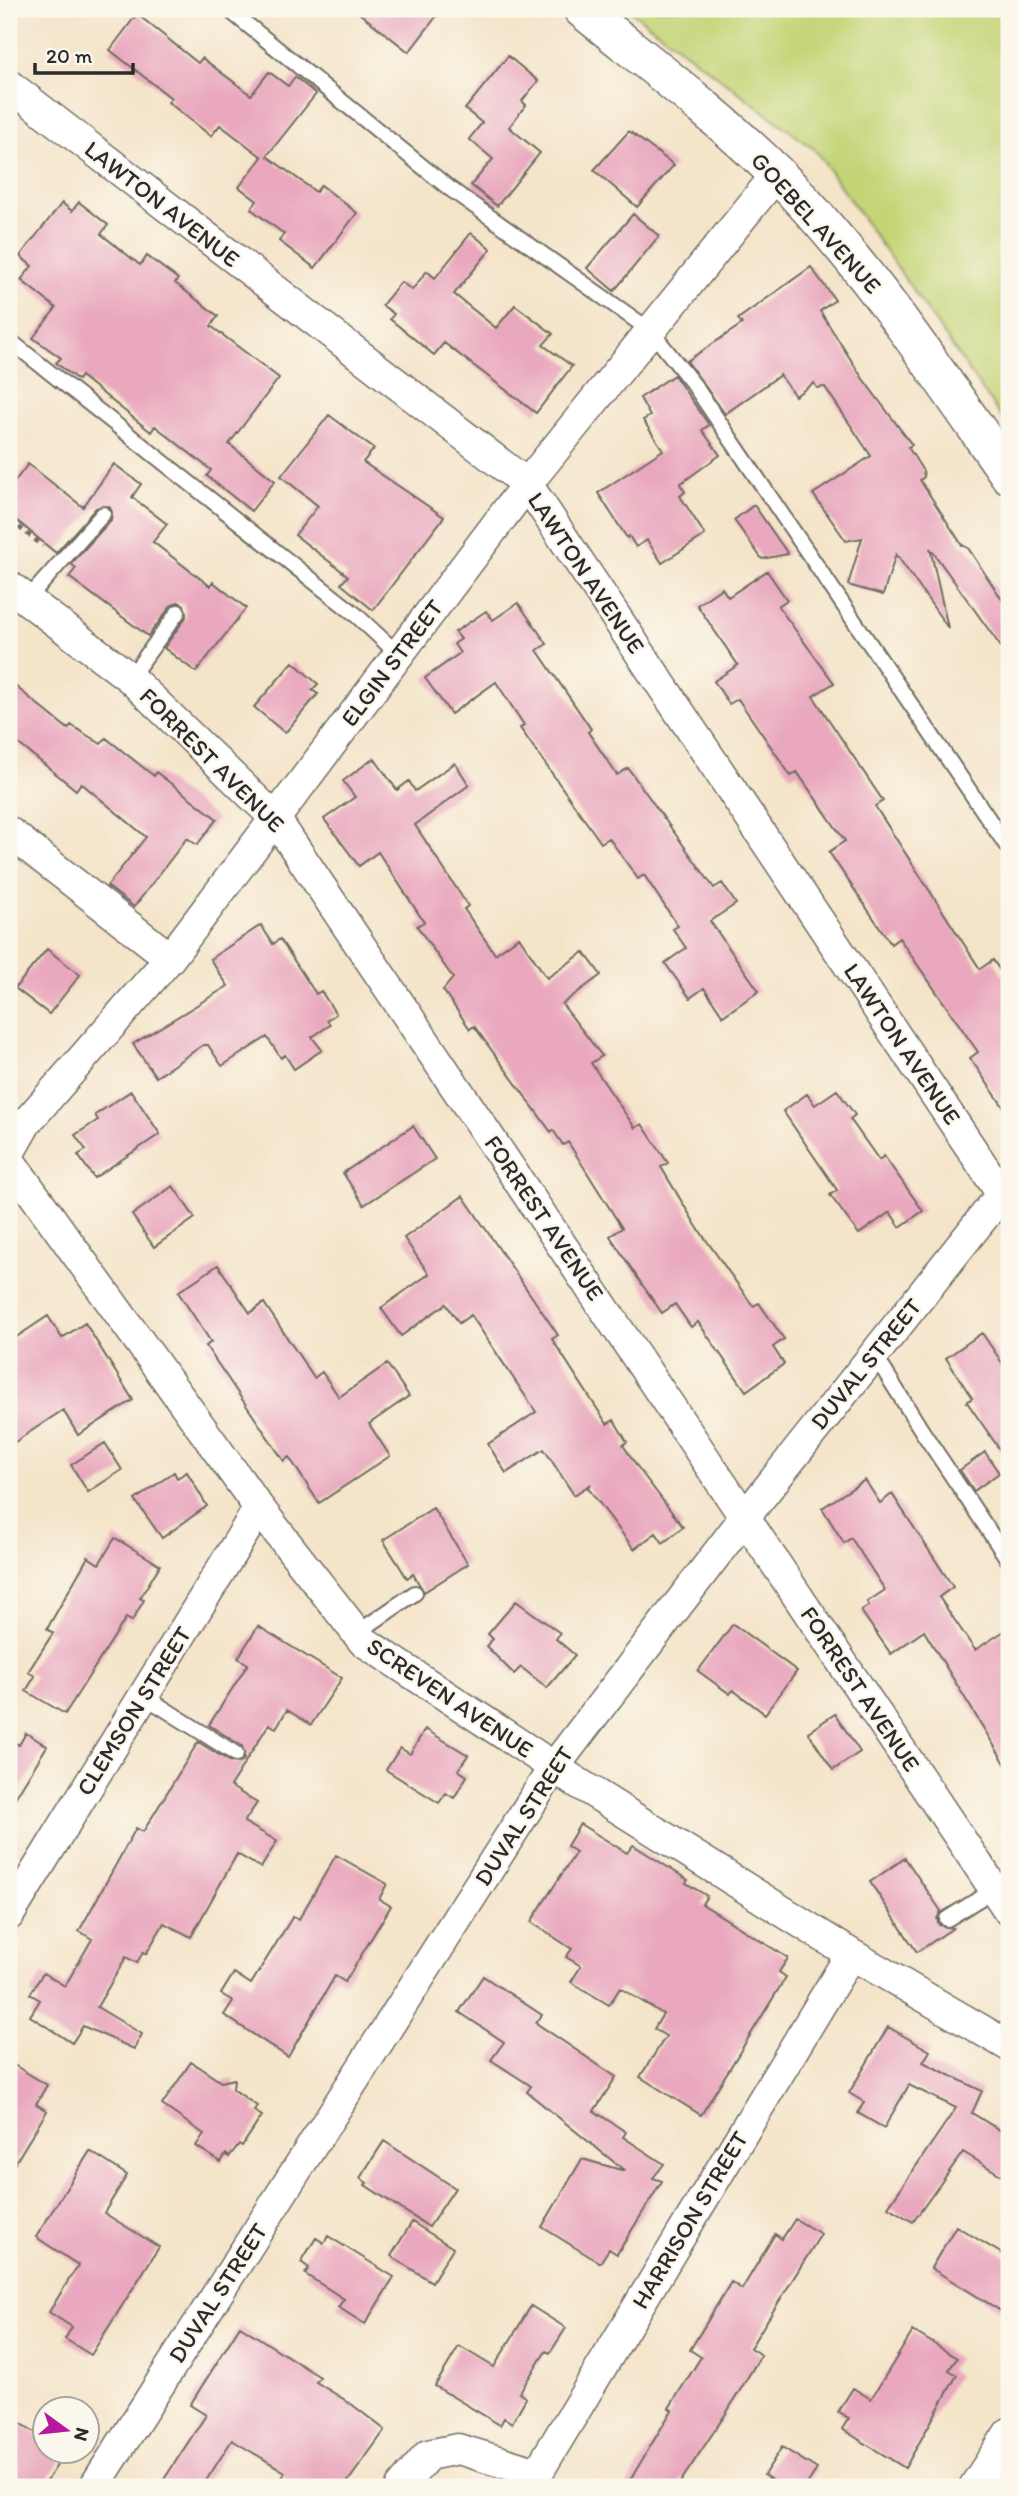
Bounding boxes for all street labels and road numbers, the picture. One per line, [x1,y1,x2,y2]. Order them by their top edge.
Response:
street label: LAWTON AVENUE [79,134,246,273]
street label: GOEBEL AVENUE [745,146,888,300]
street label: LAWTON AVENUE [522,486,651,659]
street label: ELGIN STREET [334,593,449,732]
street label: FORREST AVENUE [134,681,291,838]
street label: LAWTON AVENUE [838,957,967,1130]
street label: FORREST AVENUE [478,1130,610,1306]
street label: DUVAL STREET [804,1292,928,1435]
street label: FORREST AVENUE [794,1601,926,1777]
street label: CLEMSON STREET [70,1620,197,1801]
street label: SCREVEN AVENUE [362,1631,539,1764]
street label: DUVAL STREET [468,1740,580,1891]
street label: HARRISON STREET [625,2125,754,2314]
street label: DUVAL STREET [162,2217,274,2368]

